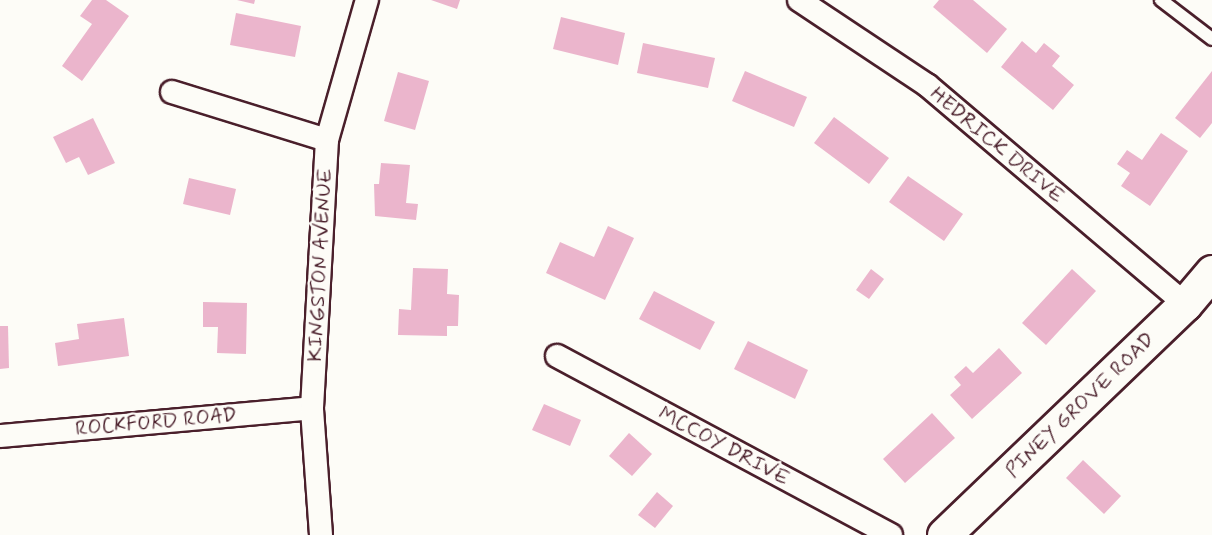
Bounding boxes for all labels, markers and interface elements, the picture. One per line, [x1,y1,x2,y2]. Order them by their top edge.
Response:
street label: HEDRICK DRIVE [924,81,1070,209]
street label: KINGSTON AVENUE [302,168,338,362]
street label: PINEY GROVE ROAD [1000,327,1160,483]
street label: MCCOY DRIVE [654,401,794,491]
street label: ROCKFORD ROAD [74,402,238,442]

